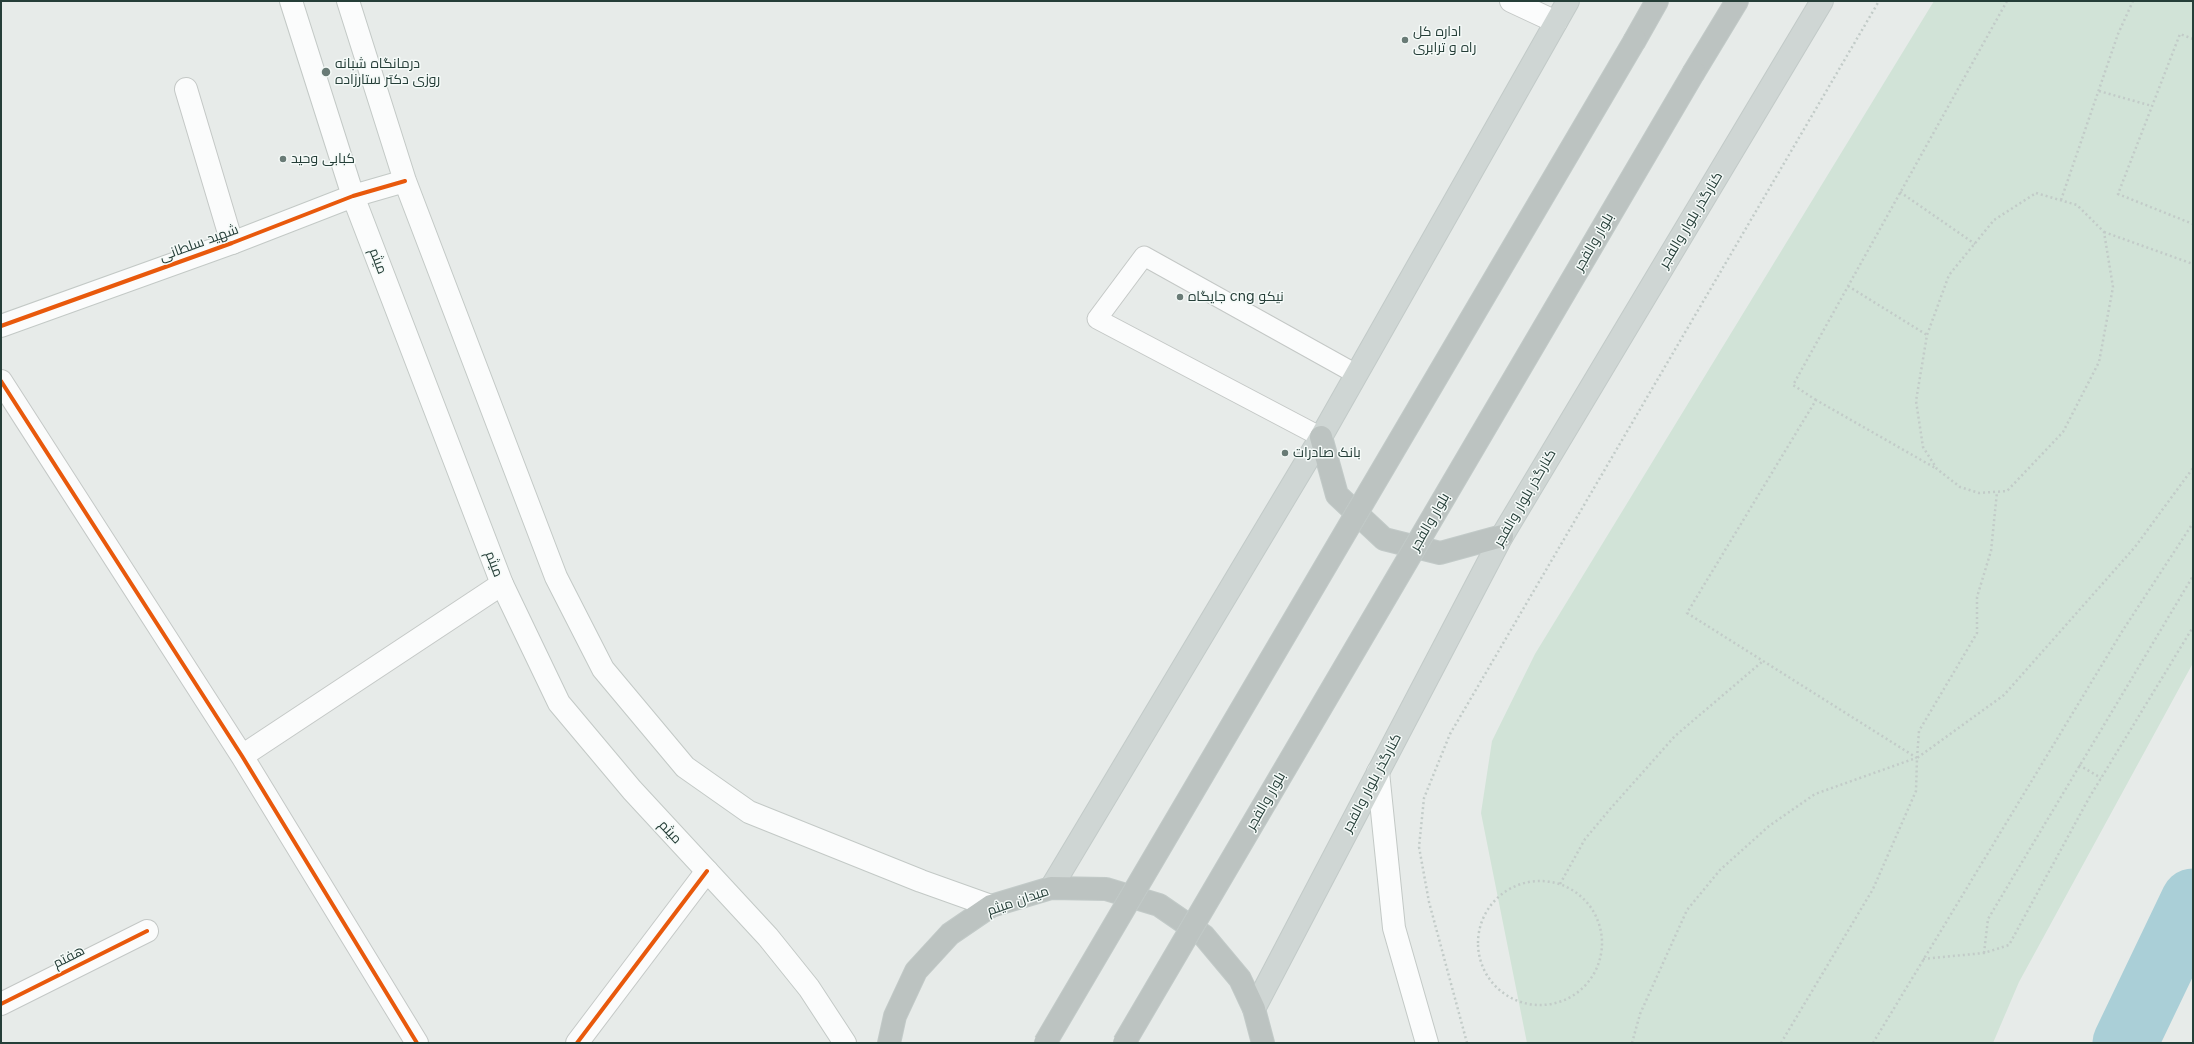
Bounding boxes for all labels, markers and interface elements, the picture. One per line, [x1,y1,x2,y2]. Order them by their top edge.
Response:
place label: اداره کل راه و ترابری [1413,24,1476,56]
marker: اداره کل راه و ترابری [1400,35,1410,45]
place label: درمانگاه شبانه روزی دکتر ستارزاده [335,56,440,88]
marker: درمانگاه شبانه روزی دکتر ستارزاده [320,66,332,78]
place label: کبابی وحید [291,151,355,167]
marker: کبابی وحید [278,154,288,164]
street label: کنارگذر بلوار والفجر [1656,169,1726,271]
street label: بلوار والفجر [1571,210,1617,274]
street label: شهید سلطانی [157,221,241,265]
street label: میثم [365,246,391,276]
place label: جایگاه cng نیکو [1188,289,1284,305]
marker: جایگاه cng نیکو [1175,292,1185,302]
place label: بانک صادرات [1293,445,1361,461]
street label: کنارگذر بلوار والفجر [1490,446,1560,550]
marker: بانک صادرات [1280,448,1290,458]
street label: بلوار والفجر [1407,490,1453,554]
street label: میثم [481,549,507,579]
street label: کنارگذر بلوار والفجر [1339,731,1405,835]
street label: بلوار والفجر [1243,769,1289,833]
street label: میثم [655,817,685,847]
street label: میدان میثم [985,883,1051,919]
street label: هفتم [50,942,88,972]

